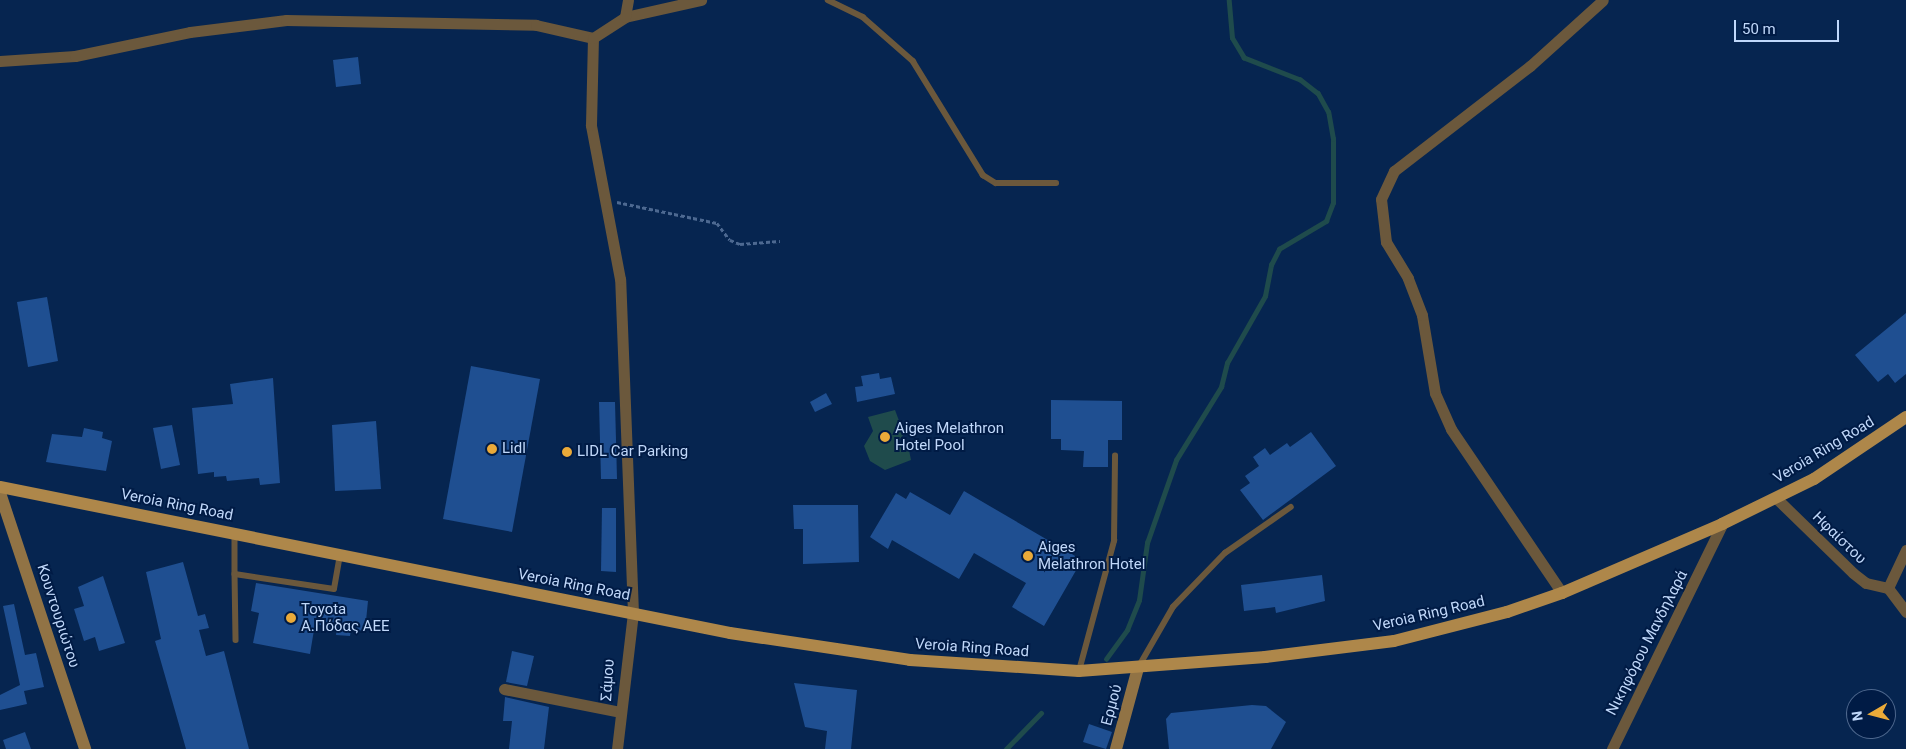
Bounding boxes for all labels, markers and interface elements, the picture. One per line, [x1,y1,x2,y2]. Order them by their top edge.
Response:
scale bar [1736,10,1841,42]
text: 50 m [1742,20,1776,38]
street label: Verοia Ring Road [1770,413,1878,487]
place label: Aiges Melathron Hotel Pool [895,419,1004,454]
marker: Aiges Melathron Hotel Pool [879,431,891,443]
place label: Lidl [502,440,526,458]
marker: Lidl [486,443,498,455]
place label: LIDL Car Parking [577,443,688,461]
marker: LIDL Car Parking [561,446,573,458]
street label: Verοia Ring Road [119,485,235,525]
street label: Ηφαίστου [1808,508,1870,568]
place label: Aiges Melathron Hotel [1038,538,1145,573]
marker: Aiges Melathron Hotel [1022,550,1034,562]
street label: Κουντουριώτου [33,562,83,670]
street label: Verοia Ring Road [516,565,632,605]
street label: Νικηφόρου Μανδηλαρά [1603,568,1691,718]
street label: Verοia Ring Road [1371,592,1487,636]
place label: Toyota Α.Πόδας ΑΕΕ [301,600,390,635]
marker: Toyota Α.Πόδας ΑΕΕ [285,612,297,624]
street label: Verοia Ring Road [914,635,1030,661]
street label: Σάμου [598,658,618,702]
street label: Ερμού [1098,682,1126,728]
north arrow [1846,689,1896,739]
text: N [1849,710,1866,722]

